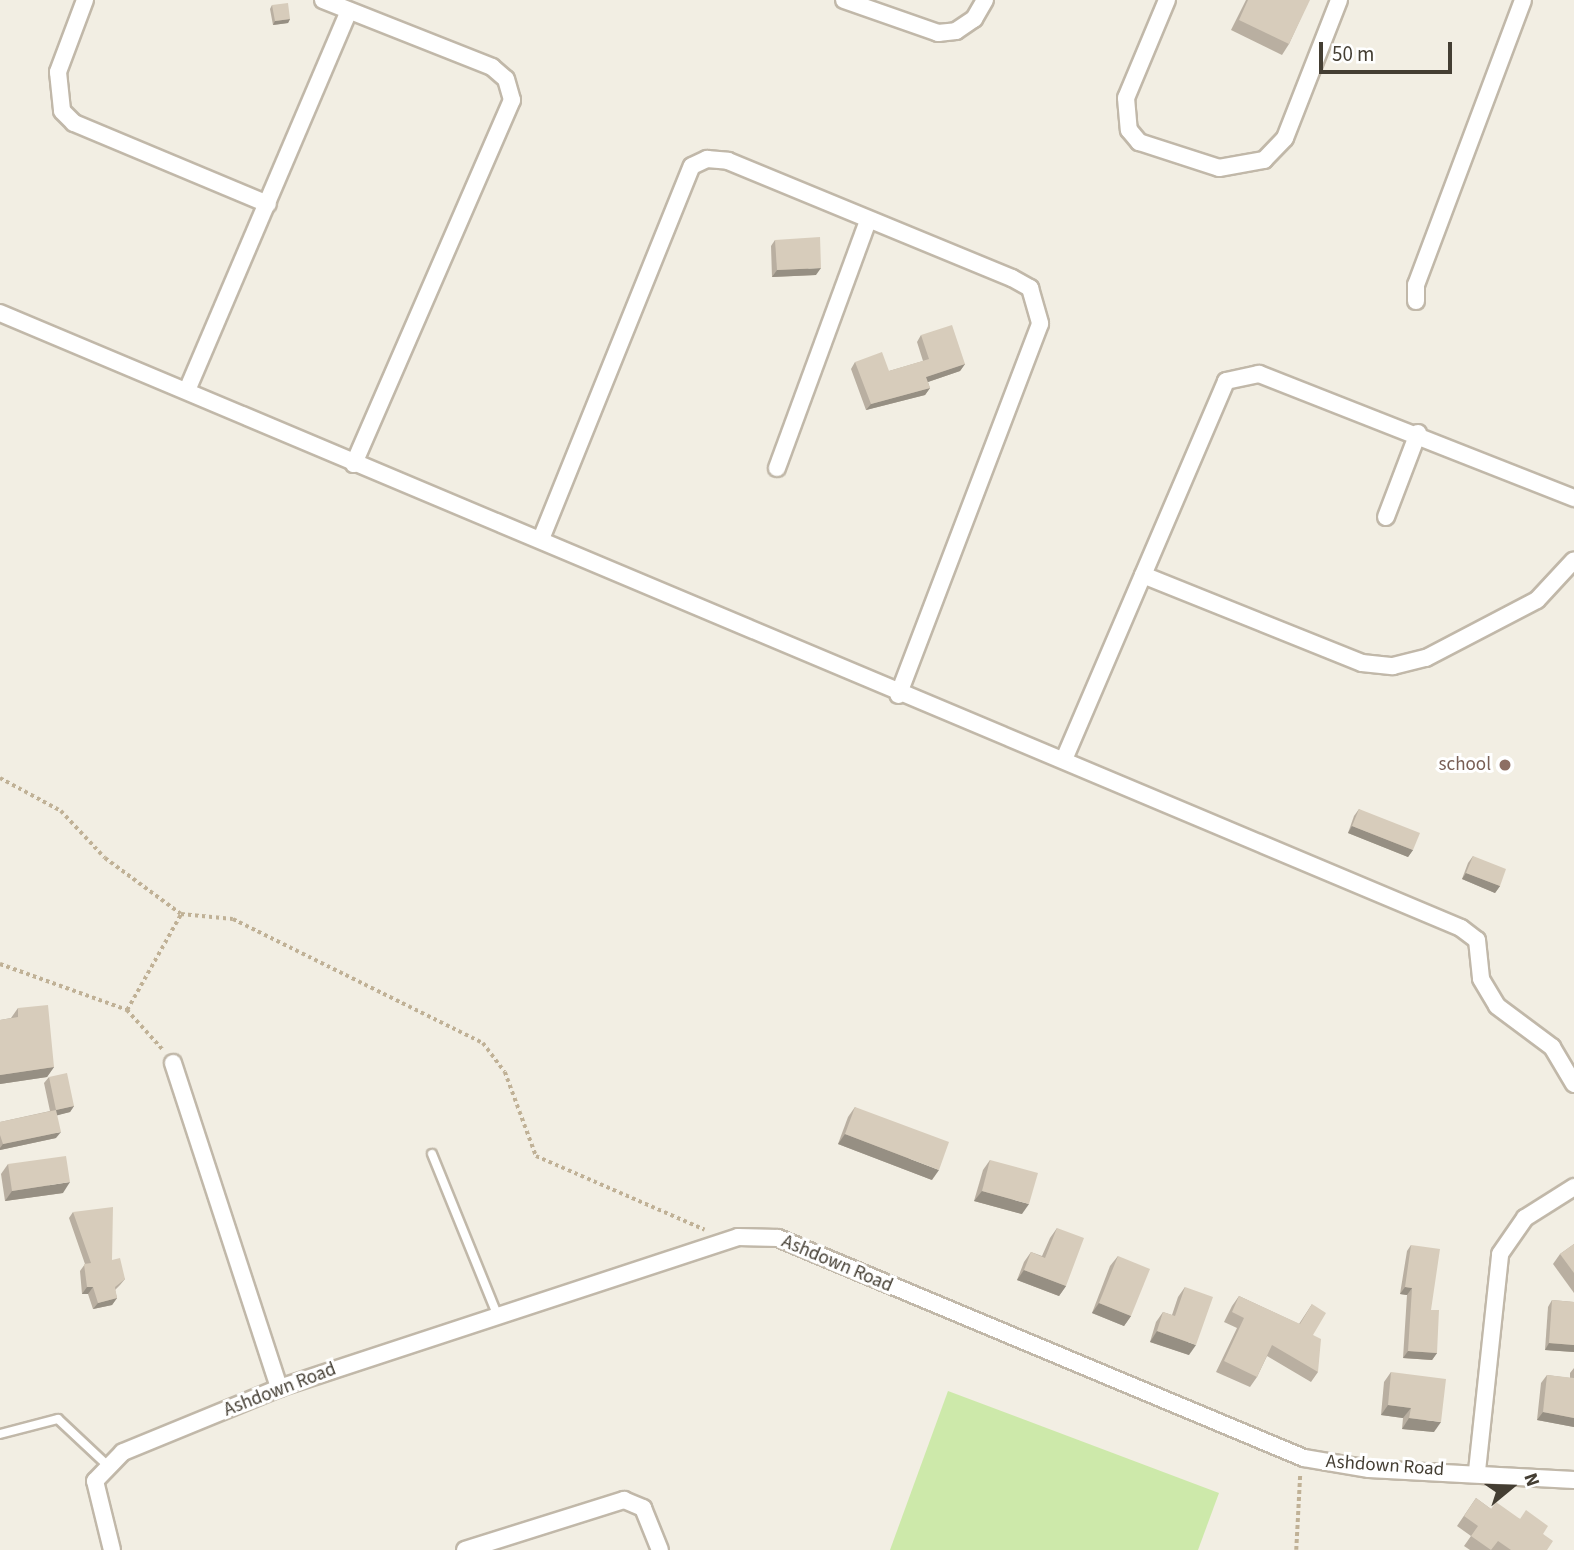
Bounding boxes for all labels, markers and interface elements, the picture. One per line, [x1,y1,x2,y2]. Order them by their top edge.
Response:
scale bar [1322,28,1455,72]
text: 50 m [1332,39,1374,69]
place label: school [1439,754,1491,776]
marker: school [1497,757,1513,773]
street label: Ashdown Road [778,1230,896,1298]
street label: Ashdown Road [221,1358,339,1422]
street label: Ashdown Road [1325,1450,1445,1482]
north arrow [1476,1452,1546,1522]
text: N [1517,1470,1546,1490]

